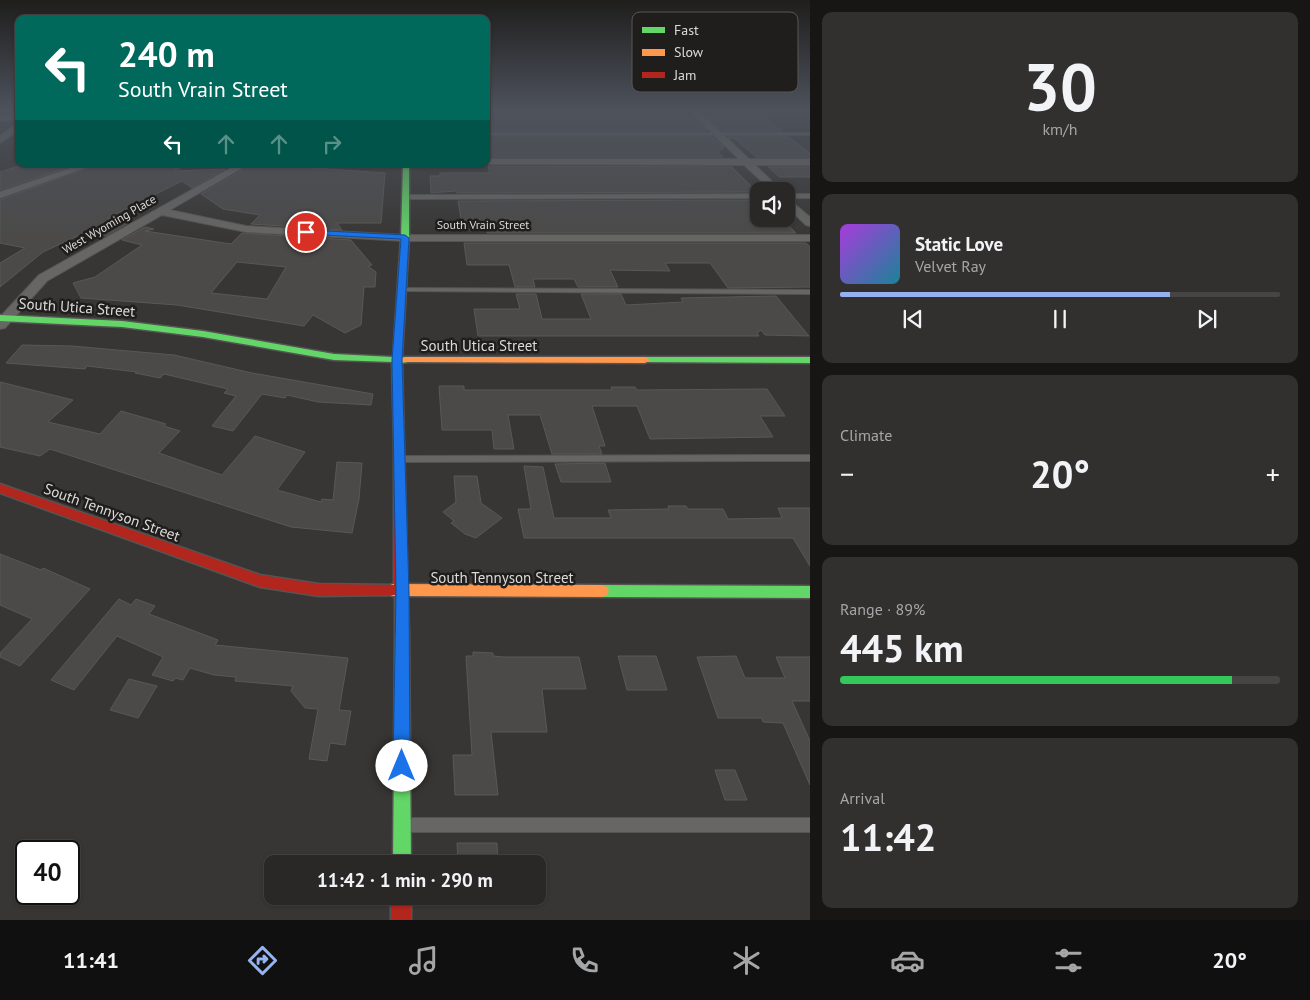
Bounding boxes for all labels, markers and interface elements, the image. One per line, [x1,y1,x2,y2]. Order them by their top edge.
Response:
legend [632,12,798,92]
text: Fast [674,21,699,39]
text: 240 m [118,31,215,77]
icon: left [35,35,100,100]
text: Slow [674,43,704,61]
text: 30 [1023,44,1097,128]
text: Jam [673,66,696,84]
text: South Vrain Street [118,75,288,103]
text: km/h [1042,119,1078,139]
icon: left [159,130,187,158]
icon: ahead [212,130,240,158]
icon: ahead [265,130,293,158]
icon: right [318,130,346,158]
map controls [750,182,795,227]
button: sound [750,182,795,227]
street label: West Wyoming Place [59,191,159,257]
pin [285,211,327,253]
street label: South Vrain Street [437,217,529,232]
icon: arrive [292,218,320,246]
text: Static Love [915,232,1003,256]
text: Velvet Ray [915,256,986,276]
street label: South Utica Street [18,293,136,321]
icon: previous [899,305,927,333]
icon: pause [1046,305,1074,333]
icon: next [1193,305,1221,333]
street label: South Utica Street [421,336,537,355]
text: Climate [840,425,892,445]
text: 20° [1030,449,1090,498]
text: − [840,455,854,492]
text: + [1266,455,1280,492]
street label: South Tennyson Street [41,479,183,545]
street label: South Tennyson Street [430,568,574,587]
text: Range · 89% [840,599,925,619]
text: 445 km [840,623,964,672]
position arrow [375,739,427,791]
text: Arrival [840,788,885,808]
text: 11:42 [840,812,936,861]
speed limit sign: 40 [15,840,80,905]
text: 11:42 · 1 min · 290 m [317,868,493,892]
icon: directions [245,943,280,978]
icon: music [406,943,441,978]
icon: phone [567,943,602,978]
icon: climate [729,943,764,978]
icon: car [890,943,925,978]
icon: filters [1051,943,1086,978]
text: 11:41 [63,946,119,974]
text: 20° [1212,946,1247,974]

